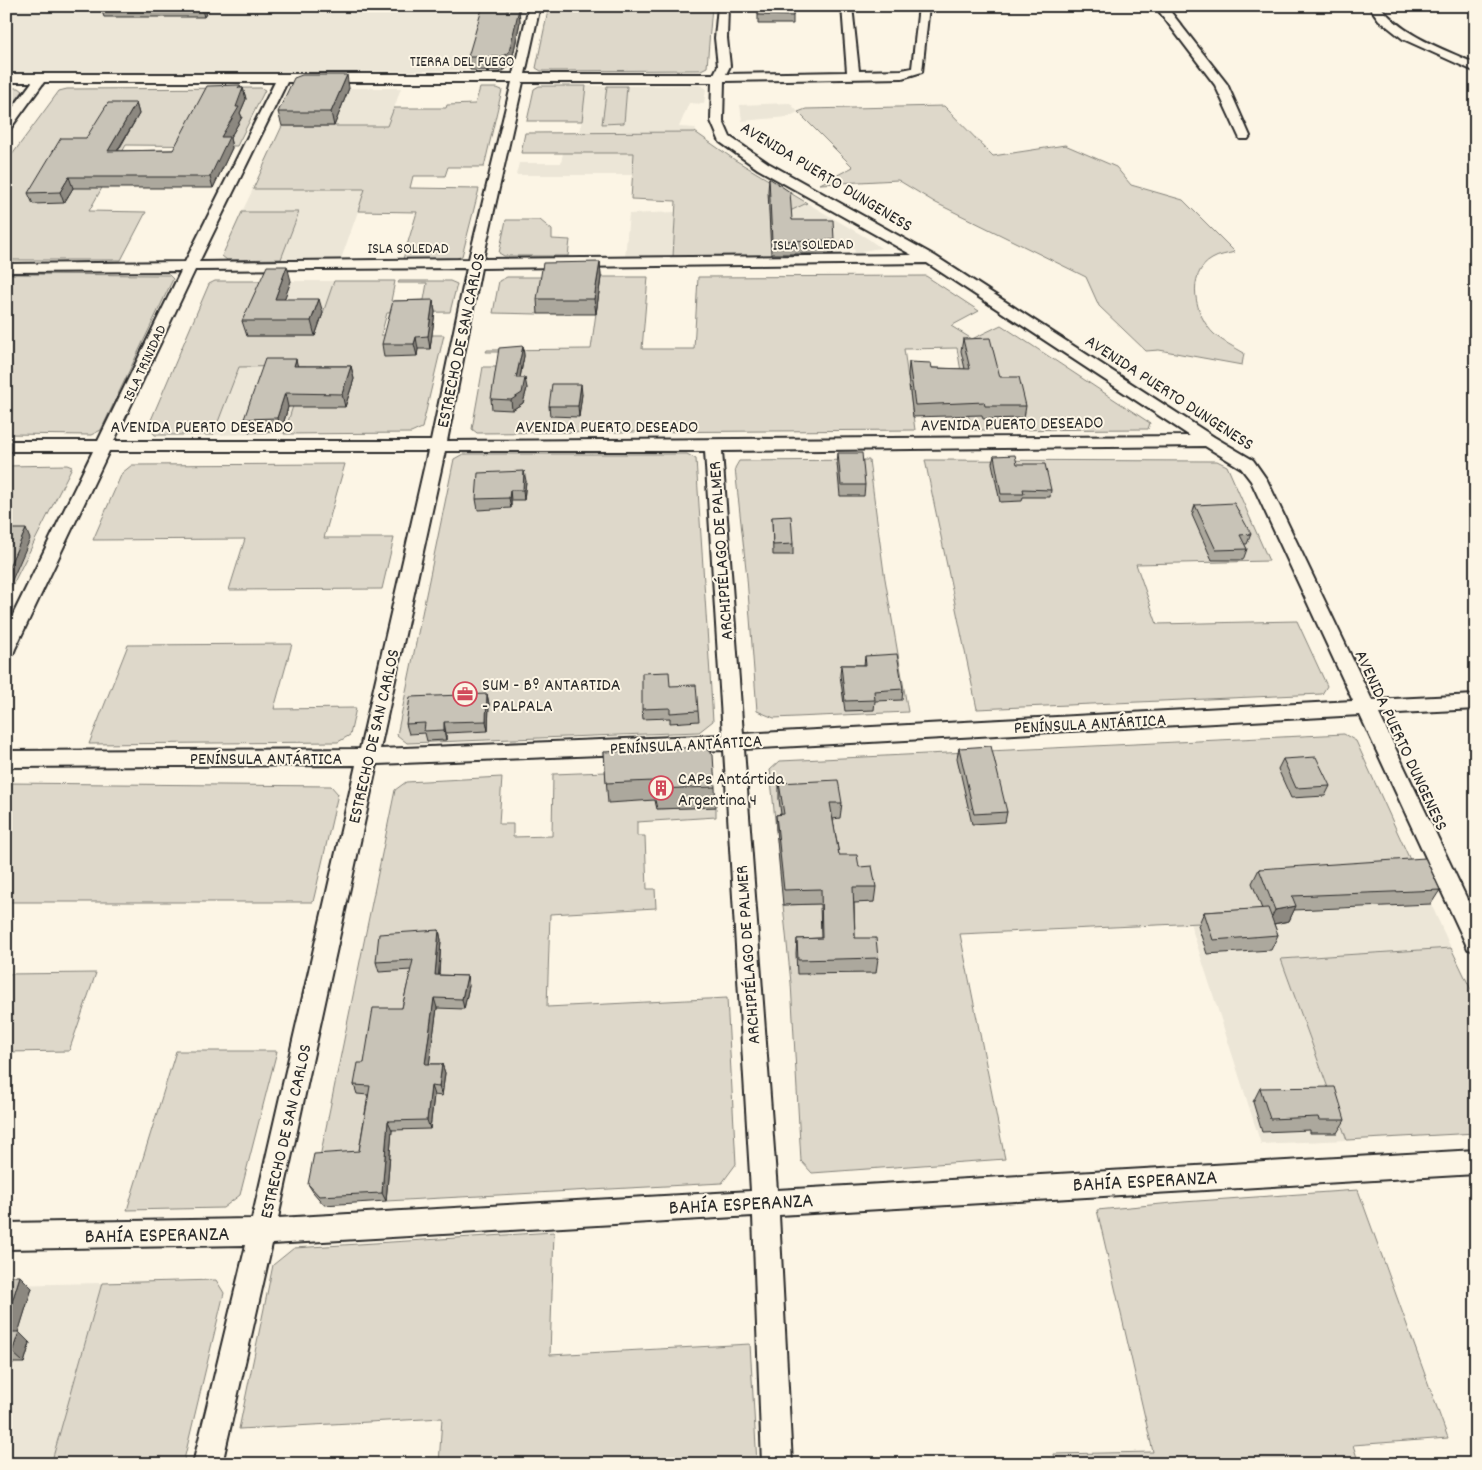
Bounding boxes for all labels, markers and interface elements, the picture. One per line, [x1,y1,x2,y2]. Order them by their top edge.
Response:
street label: TIERRA DEL FUEGO [410,52,514,74]
street label: AVENIDA PUERTO DUNGENESS [735,117,917,240]
street label: ISLA SOLEDAD [772,234,854,258]
street label: ISLA SOLEDAD [368,239,449,261]
street label: ESTRECHO DE SAN CARLOS [432,251,493,430]
street label: ISLA TRINIDAD [118,321,173,406]
street label: AVENIDA PUERTO DUNGENESS [1079,330,1258,458]
street label: AVENIDA PUERTO DESEADO [920,411,1104,440]
street label: AVENIDA PUERTO DESEADO [111,416,293,441]
street label: AVENIDA PUERTO DESEADO [516,416,698,441]
street label: ARCHIPIÉLAGO DE PALMER [704,460,741,641]
street label: ESTRECHO DE SAN CARLOS [343,647,408,826]
street label: AVENIDA PUERTO DUNGENESS [1347,647,1453,836]
place label: SUM - Bº ANTARTIDA - PALPALA [482,674,621,720]
office icon: SUM - Bº ANTARTIDA - PALPALA [452,681,478,707]
street label: PENÍNSULA ANTÁRTICA [1013,709,1167,742]
street label: PENÍNSULA ANTÁRTICA [609,730,763,763]
street label: PENÍNSULA ANTÁRTICA [190,748,342,773]
place label: CAPs Antártida Argentina 4 [678,768,784,814]
building icon: CAPs Antártida Argentina 4 [648,775,674,801]
street label: ARCHIPIÉLAGO DE PALMER [731,864,768,1045]
street label: ESTRECHO DE SAN CARLOS [255,1042,320,1221]
street label: BAHÍA ESPERANZA [1072,1164,1218,1202]
street label: BAHÍA ESPERANZA [668,1187,814,1225]
street label: BAHÍA ESPERANZA [84,1221,230,1253]

